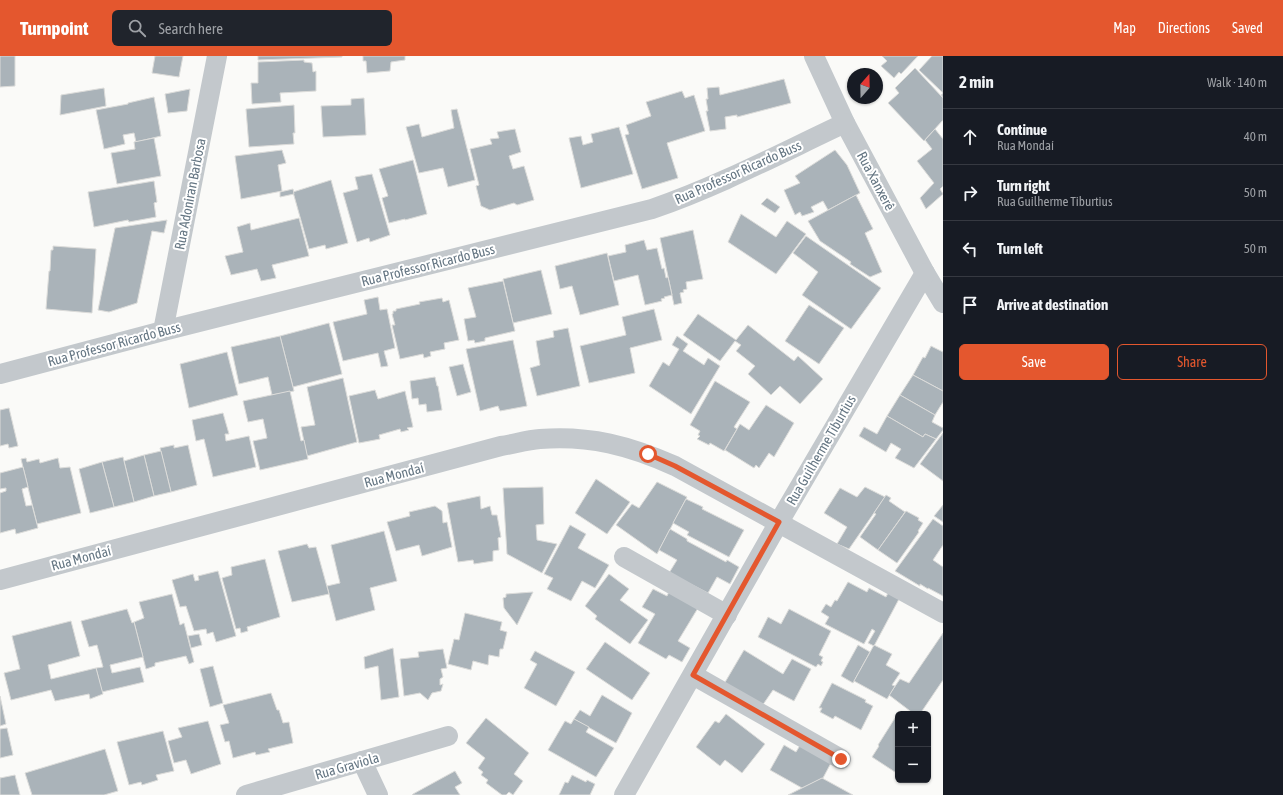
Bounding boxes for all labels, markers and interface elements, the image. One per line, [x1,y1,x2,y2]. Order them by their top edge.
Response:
search box [112,10,392,46]
text: Turnpoint [20,17,88,39]
icon: search [126,17,148,39]
text: Search here [158,20,223,37]
text: Map [1113,20,1136,36]
text: Directions [1158,20,1210,36]
text: Saved [1232,20,1263,36]
north arrow [847,68,883,104]
text: 2 min [959,72,994,92]
text: Walk · 140 m [1207,75,1267,90]
text: Continue [997,121,1047,138]
icon: ahead [959,126,981,148]
text: 40 m [1244,129,1267,144]
street label: Rua Adoniran Barbosa [171,137,209,251]
street label: Rua Professor Ricardo Buss [672,137,804,207]
text: Rua Mondaí [997,138,1054,153]
street label: Rua Xanxerê [854,149,898,213]
text: Turn right [997,177,1050,194]
icon: right [959,182,981,204]
text: 50 m [1244,185,1267,200]
text: Rua Guilherme Tiburtius [997,194,1112,209]
icon: left [959,238,981,260]
text: Turn left [997,240,1043,257]
street label: Rua Professor Ricardo Buss [360,241,496,289]
text: 50 m [1244,241,1267,256]
icon: arrive [959,294,981,316]
text: Arrive at destination [997,296,1108,313]
street label: Rua Professor Ricardo Buss [46,319,182,369]
button: Save [959,344,1109,380]
button: Share [1117,344,1267,380]
street label: Rua Guilherme Tiburtius [783,392,859,508]
route start [639,445,657,463]
street label: Rua Mondaí [362,459,426,491]
street label: Rua Mondaí [49,542,113,574]
map controls [895,711,931,783]
button: + [895,711,931,747]
button: − [895,747,931,783]
street label: Rua Graviola [313,749,381,783]
route end [832,750,850,768]

